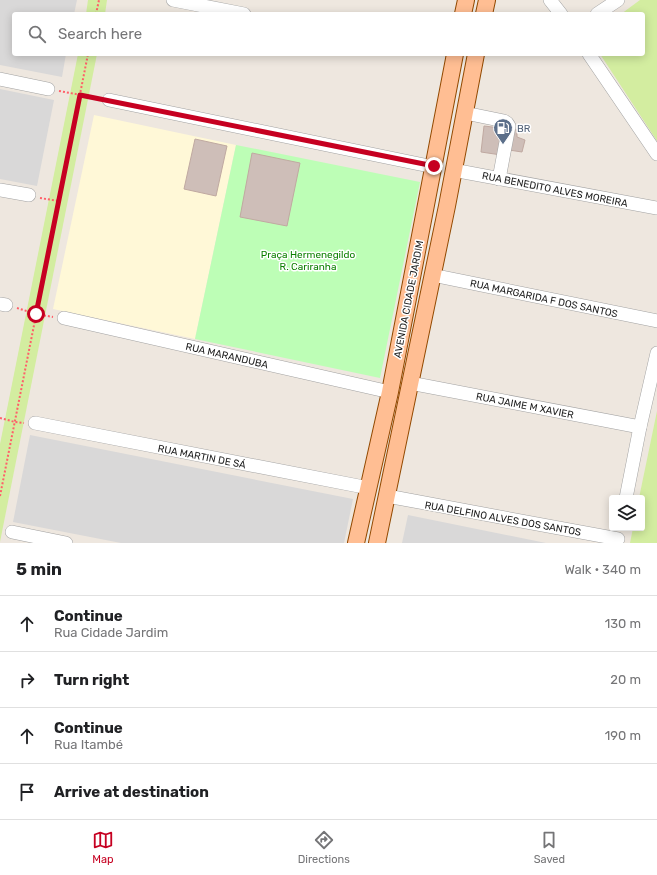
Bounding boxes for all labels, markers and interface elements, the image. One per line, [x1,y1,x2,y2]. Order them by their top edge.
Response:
search box [12,12,645,56]
icon: search [26,23,48,45]
text: Search here [58,25,142,43]
fuel station icon: BR [492,117,514,145]
place label: BR [517,123,531,135]
route end [425,157,443,175]
street label: RUA BENEDITO ALVES MOREIRA [481,170,629,210]
street label: AVENIDA CIDADE JARDIM [392,239,426,359]
park label: Praça Hermenegildo R. Cariranha [261,249,355,273]
street label: RUA MARGARIDA F DOS SANTOS [469,277,619,321]
route start [27,305,45,323]
street label: RUA MARANDUBA [184,341,270,371]
street label: RUA JAIME M XAVIER [475,391,575,421]
street label: RUA MARTIN DE SÁ [157,443,247,471]
map controls [609,495,645,531]
button: layers [609,495,645,531]
street label: RUA DELFINO ALVES DOS SANTOS [424,499,582,539]
text: 5 min [16,559,62,579]
text: Walk · 340 m [564,562,641,577]
text: Continue [54,607,123,625]
icon: ahead [16,613,38,635]
text: 130 m [605,616,641,631]
text: Rua Cidade Jardim [54,625,168,640]
icon: right [16,669,38,691]
text: Turn right [54,671,129,689]
text: 20 m [610,672,641,687]
text: Continue [54,719,123,737]
icon: ahead [16,725,38,747]
text: 190 m [605,728,641,743]
text: Rua Itambé [54,737,123,752]
icon: arrive [16,781,38,803]
text: Arrive at destination [54,783,209,801]
tab: Map [92,829,114,866]
tab: Directions [298,829,350,866]
tab: Saved [534,829,565,866]

